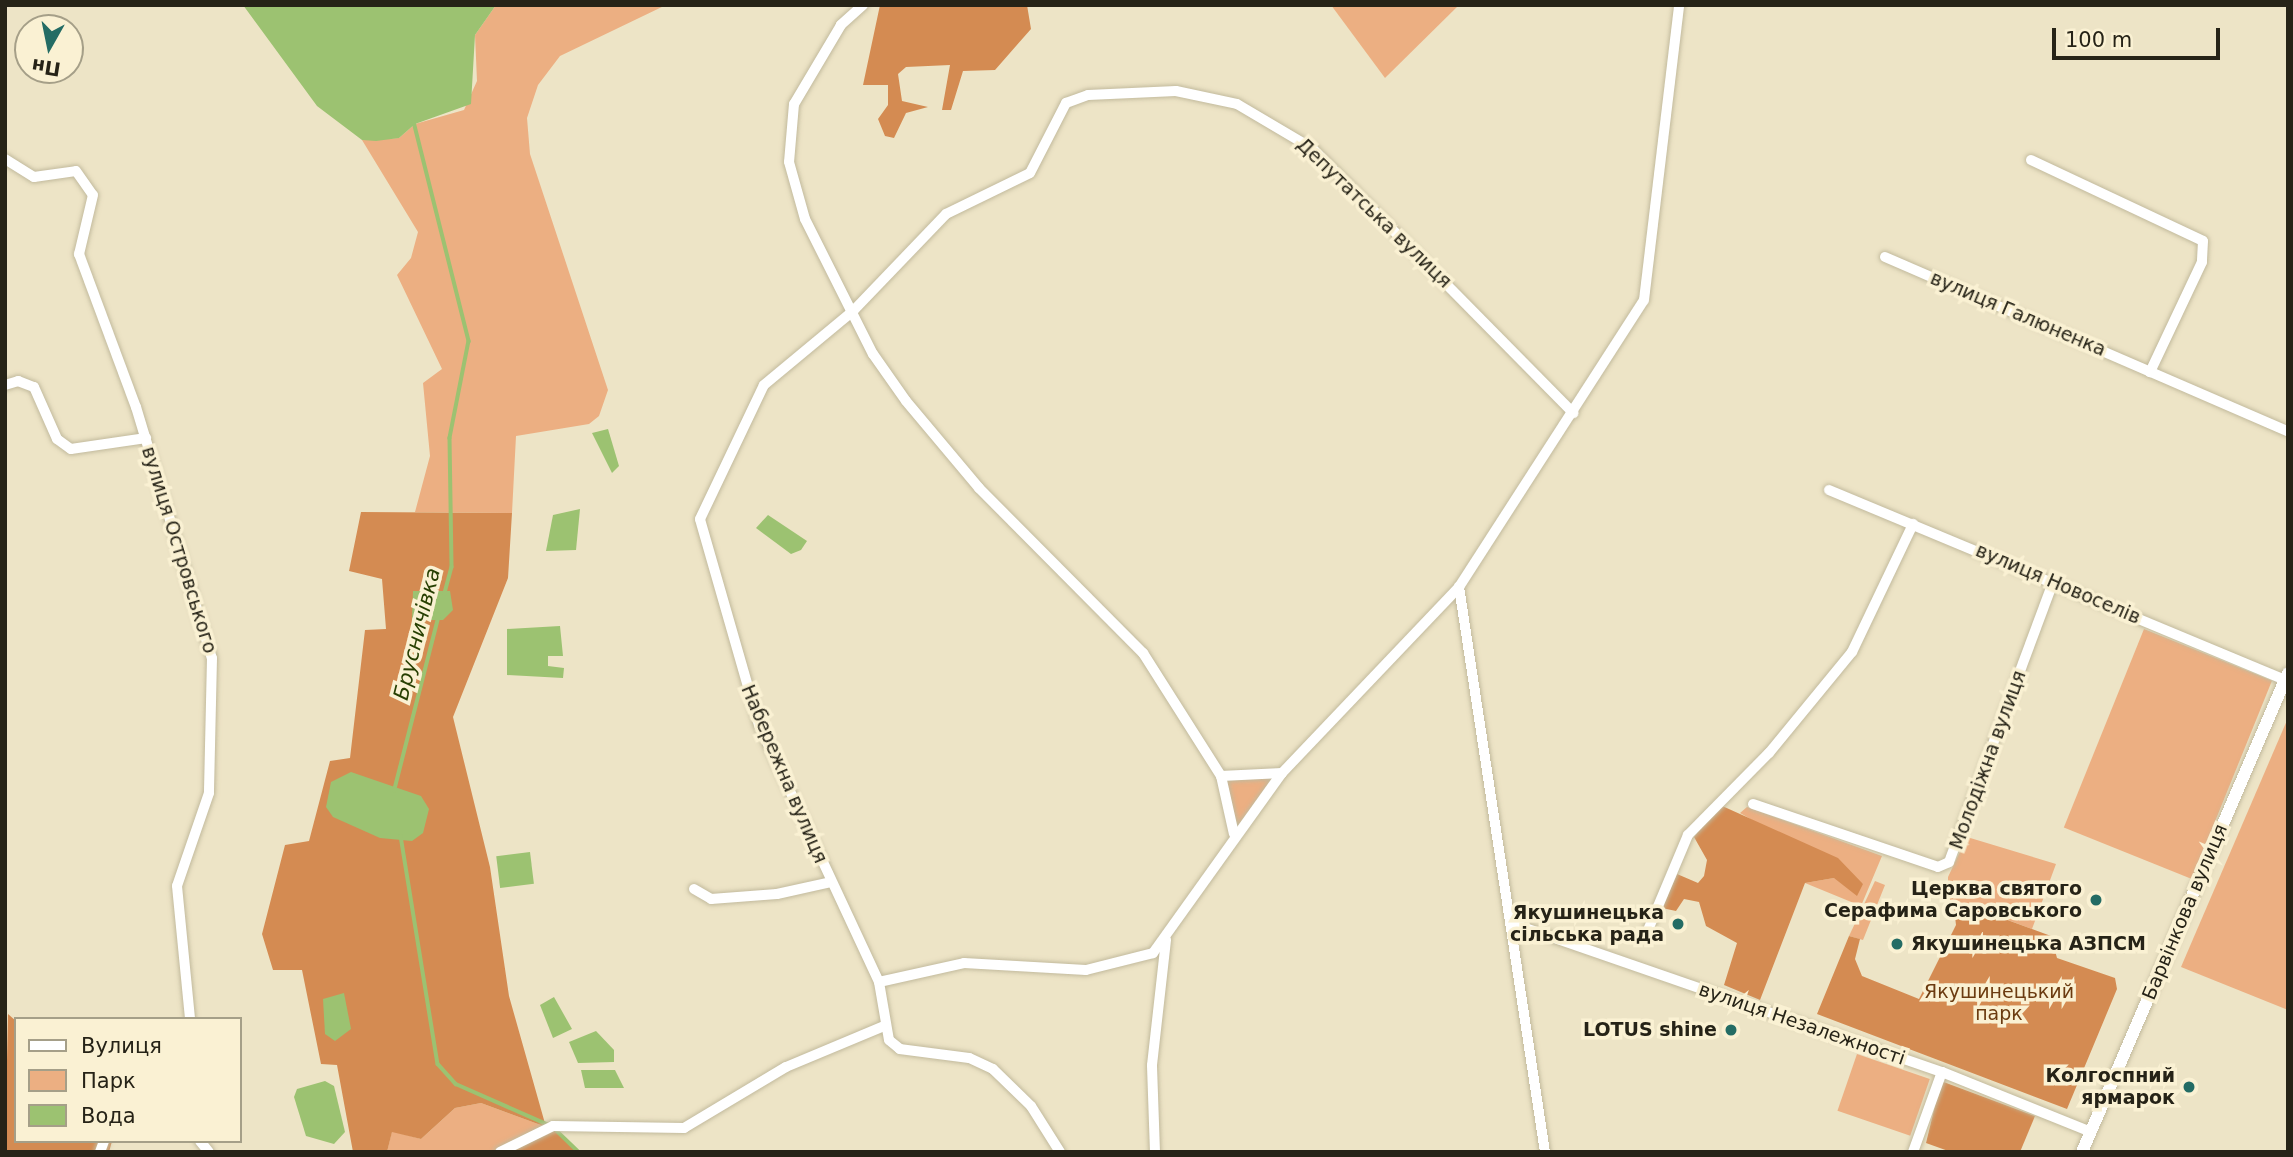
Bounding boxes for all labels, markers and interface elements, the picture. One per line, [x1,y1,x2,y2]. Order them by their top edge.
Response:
north arrow [14,14,84,84]
scale bar [2055,14,2223,58]
text: 100 m [2065,28,2132,52]
text: Пн [30,55,62,81]
street label: Депутатська вулиця [1292,133,1456,293]
street label: вулиця Галюненка [1927,267,2109,361]
street label: вулиця Островського [137,444,221,656]
street label: вулиця Новоселів [1972,539,2144,629]
water label: Брусничівка [388,565,446,703]
street label: Молодіжна вулиця [1945,667,2031,853]
street label: Набережна вулиця [736,681,832,867]
street label: Барвінкова вулиця [2138,821,2232,1003]
place label: Церква святого Серафима Саровського [1824,878,2082,922]
marker: Церква святого Серафима Саровського [2088,892,2104,908]
place label: Якушинецька сільська рада [1510,902,1664,946]
marker: Якушинецька сільська рада [1670,916,1686,932]
place label: Якушинецька АЗПСМ [1911,933,2146,955]
marker: Якушинецька АЗПСМ [1889,936,1905,952]
street label: вулиця Незалежності [1696,978,1908,1070]
park label: Якушинецький парк [1924,981,2074,1025]
legend [14,1017,242,1143]
place label: LOTUS shine [1583,1019,1717,1041]
marker: LOTUS shine [1723,1022,1739,1038]
text: Вулиця [81,1034,162,1058]
place label: Колгоспний ярмарок [2045,1065,2175,1109]
text: Парк [81,1069,136,1093]
marker: Колгоспний ярмарок [2181,1079,2197,1095]
text: Вода [81,1104,136,1128]

